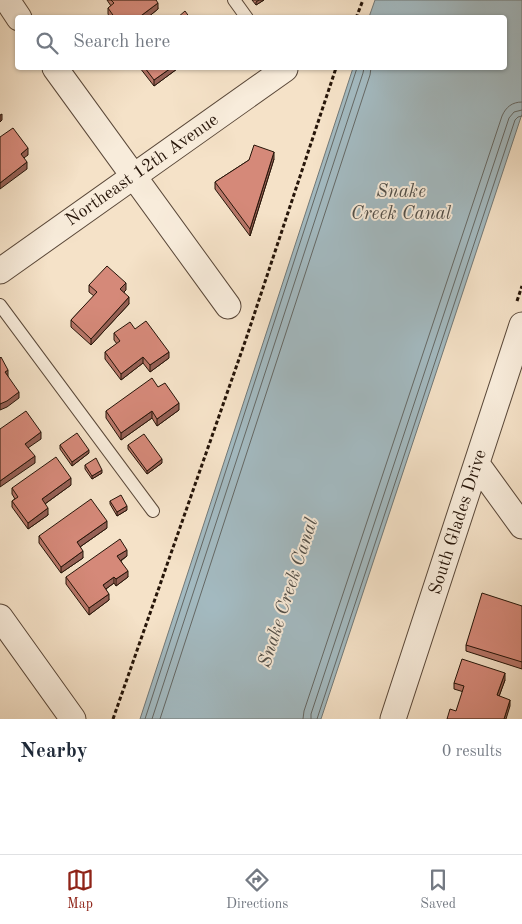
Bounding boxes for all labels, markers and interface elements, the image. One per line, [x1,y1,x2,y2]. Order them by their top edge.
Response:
search box [15,15,507,70]
icon: search [33,29,61,57]
text: Search here [73,33,170,52]
street label: Northeast 12th Avenue [62,110,222,230]
water label: Snake Creek Canal [351,183,452,224]
street label: South Glades Drive [426,447,490,597]
water label: Snake Creek Canal [256,515,322,670]
text: Nearby [20,741,88,762]
text: 0 results [442,744,502,760]
tab: Map [66,866,94,913]
tab: Directions [226,866,288,913]
tab: Saved [420,866,456,913]

